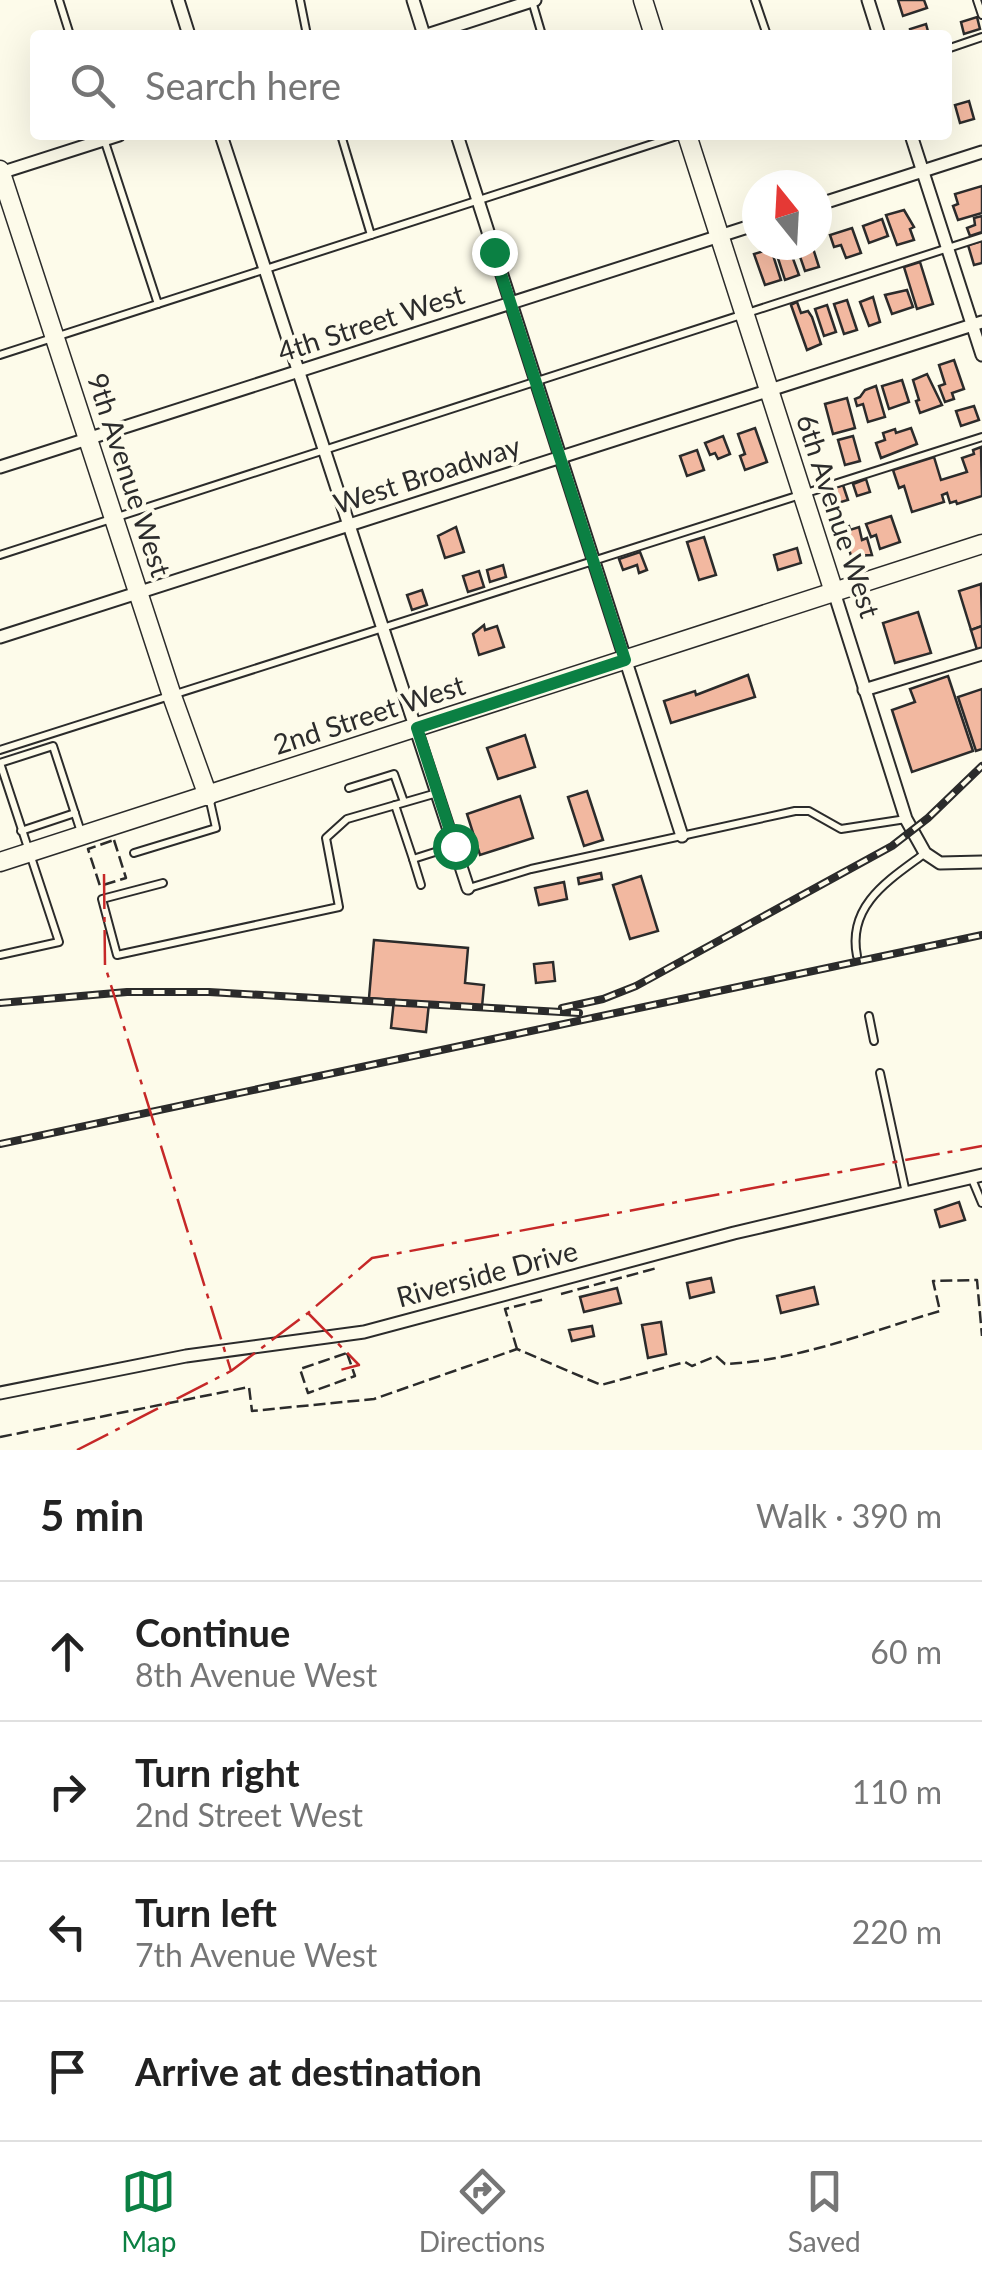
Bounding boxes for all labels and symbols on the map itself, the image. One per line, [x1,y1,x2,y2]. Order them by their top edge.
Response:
north arrow [742,170,832,260]
route end [472,230,518,276]
street label: 4th Street West [273,276,468,368]
street label: 9th Avenue West [81,369,179,581]
street label: 6th Avenue West [790,410,888,622]
street label: West Broadway [329,428,525,520]
street label: 2nd Street West [269,667,469,761]
route start [433,824,479,870]
street label: Riverside Drive [392,1233,581,1314]

